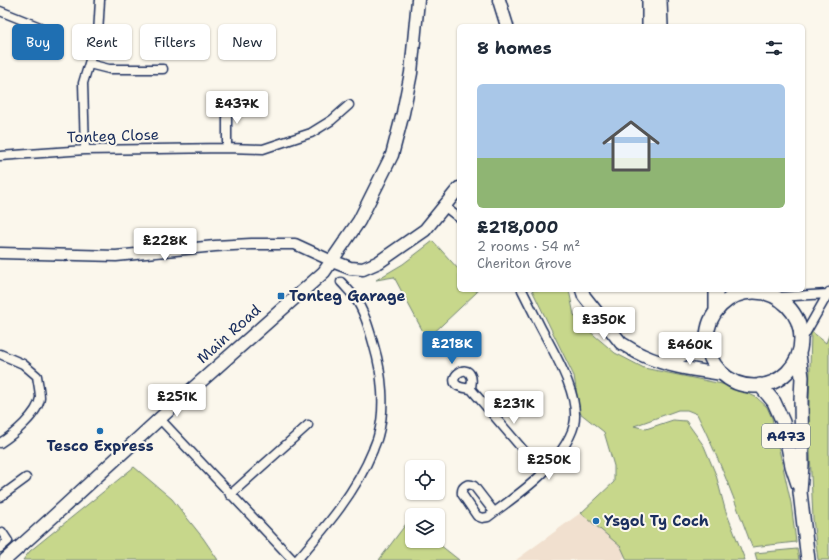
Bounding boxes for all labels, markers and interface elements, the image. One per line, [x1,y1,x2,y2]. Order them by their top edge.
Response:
chip: Buy [12,24,64,60]
chip: Rent [72,24,132,60]
chip: Filters [140,24,210,60]
chip: New [218,24,276,60]
text: 8 homes [477,37,552,59]
icon: filters [763,37,785,59]
pin: £437K [209,91,265,125]
text: £437K [215,95,259,112]
icon: home [595,110,667,182]
street label: Tonteg Close [67,124,159,148]
text: £218,000 [477,216,558,238]
pin: £228K [137,228,193,262]
text: £228K [143,232,187,249]
text: 2 rooms · 54 m² [477,238,580,255]
text: Cheriton Grove [477,255,572,272]
place label: Tonteg Garage [289,286,406,306]
marker: Tonteg Garage [276,291,286,301]
street label: Main Road [193,300,266,368]
pin: £350K [576,307,632,341]
text: £350K [582,311,626,328]
pin: £218K [424,331,480,365]
pin: £460K [662,332,718,366]
text: £218K [431,335,473,352]
text: £460K [668,336,712,353]
pin: £251K [149,384,205,418]
text: £251K [157,388,197,405]
pin: £231K [486,391,542,425]
text: £231K [494,395,535,412]
road number: A473 [762,424,810,448]
marker: Tesco Express [95,426,105,436]
place label: Tesco Express [46,436,154,456]
pin: £250K [521,447,577,481]
text: £250K [527,451,571,468]
map controls [405,460,445,548]
button: locate [405,460,445,500]
button: layers [405,508,445,548]
place label: Ysgol Ty Coch [604,511,709,531]
marker: Ysgol Ty Coch [591,516,601,526]

